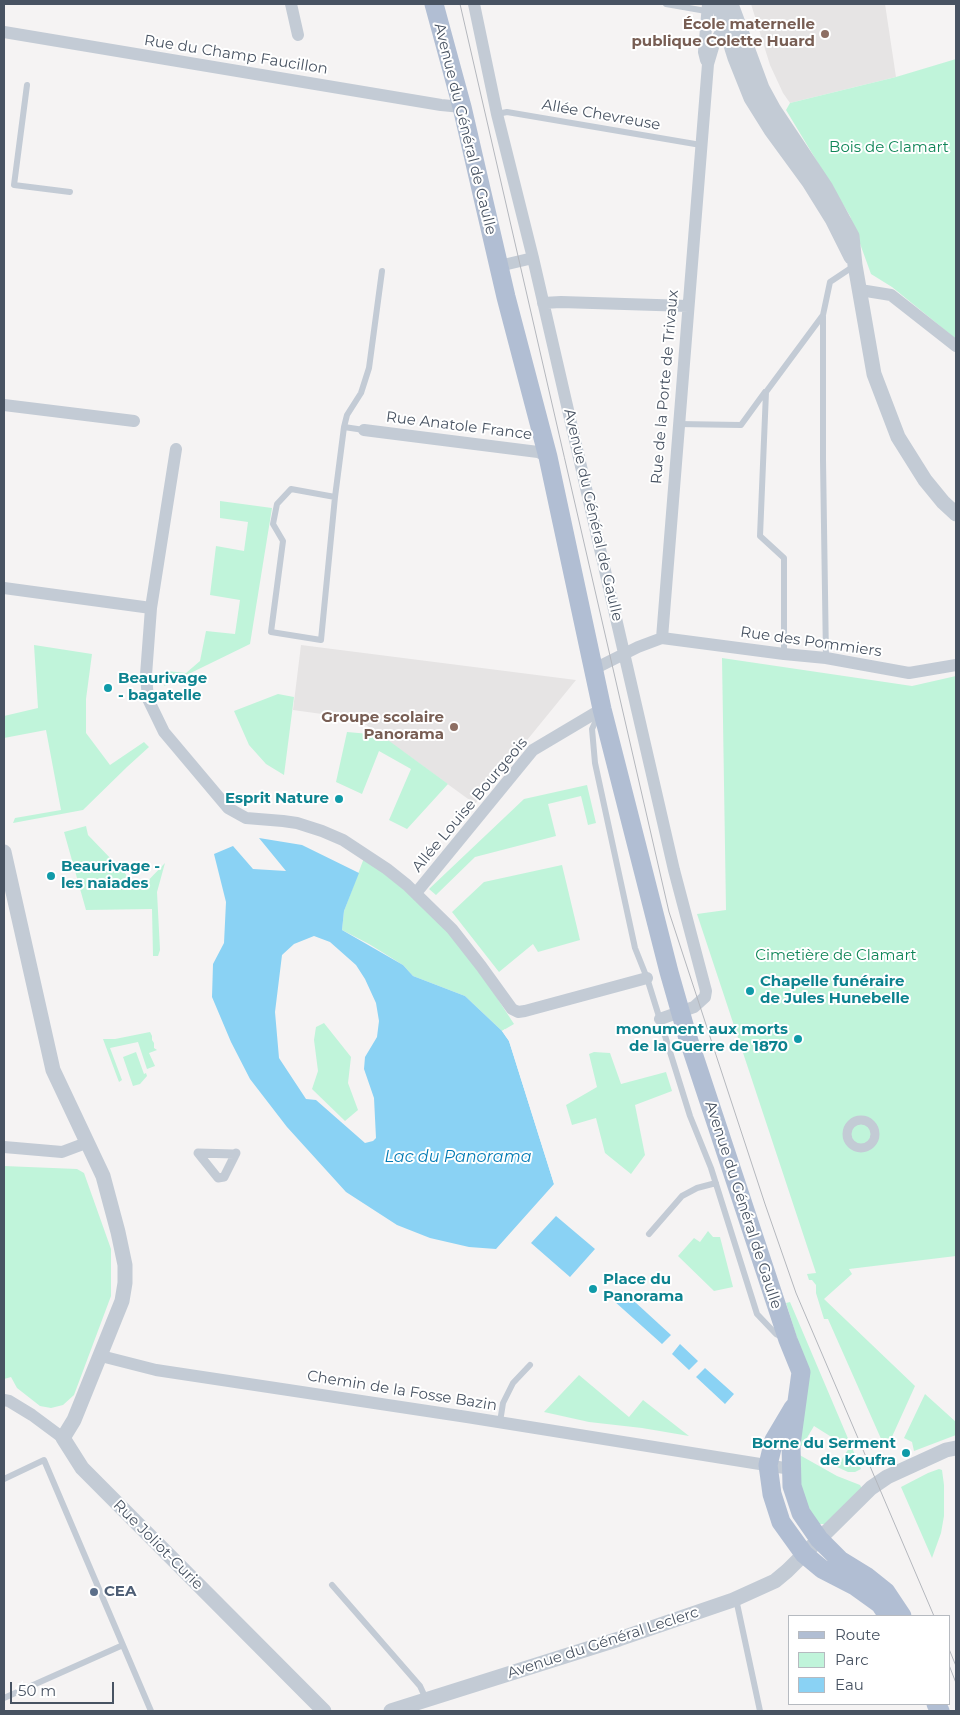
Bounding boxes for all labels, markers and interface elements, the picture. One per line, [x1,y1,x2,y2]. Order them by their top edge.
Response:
place label: École maternelle publique Colette Huard [631,16,815,51]
street label: Avenue du Général de Gaulle [430,21,500,237]
marker: École maternelle publique Colette Huard [819,28,831,40]
street label: Rue du Champ Faucillon [143,32,329,78]
street label: Allée Chevreuse [540,96,662,134]
park label: Bois de Clamart [829,139,949,157]
street label: Rue de la Porte de Trivaux [648,289,682,485]
street label: Avenue du Général de Gaulle [560,407,626,623]
street label: Rue Anatole France [385,408,533,444]
street label: Rue des Pommiers [739,623,883,661]
place label: Beaurivage - bagatelle [118,670,207,705]
marker: Beaurivage - bagatelle [102,682,114,694]
place label: Groupe scolaire Panorama [321,709,444,744]
marker: Groupe scolaire Panorama [448,721,460,733]
street label: Allée Louise Bourgeois [408,734,532,876]
place label: Esprit Nature [225,790,329,808]
marker: Esprit Nature [333,793,345,805]
place label: Beaurivage - les naiades [61,858,160,893]
marker: Beaurivage - les naiades [45,870,57,882]
park label: Cimetière de Clamart [755,947,917,965]
place label: Chapelle funéraire de Jules Hunebelle [760,973,909,1008]
marker: Chapelle funéraire de Jules Hunebelle [744,985,756,997]
place label: monument aux morts de la Guerre de 1870 [616,1021,788,1056]
marker: monument aux morts de la Guerre de 1870 [792,1033,804,1045]
street label: Avenue du Général de Gaulle [701,1099,785,1311]
water label: Lac du Panorama [384,1147,532,1167]
place label: Place du Panorama [603,1271,683,1306]
marker: Place du Panorama [587,1283,599,1295]
street label: Chemin de la Fosse Bazin [306,1367,498,1415]
place label: Borne du Serment de Koufra [752,1435,896,1470]
marker: Borne du Serment de Koufra [900,1447,912,1459]
street label: Rue Joliot-Curie [109,1496,207,1594]
place label: CEA [104,1583,136,1601]
marker: CEA [88,1586,100,1598]
street label: Avenue du Général Leclerc [505,1603,701,1683]
legend [788,1615,950,1705]
text: Route [835,1625,880,1644]
text: Parc [835,1650,869,1669]
scale bar [12,1672,116,1704]
text: Eau [835,1675,864,1694]
text: 50 m [18,1681,56,1700]

